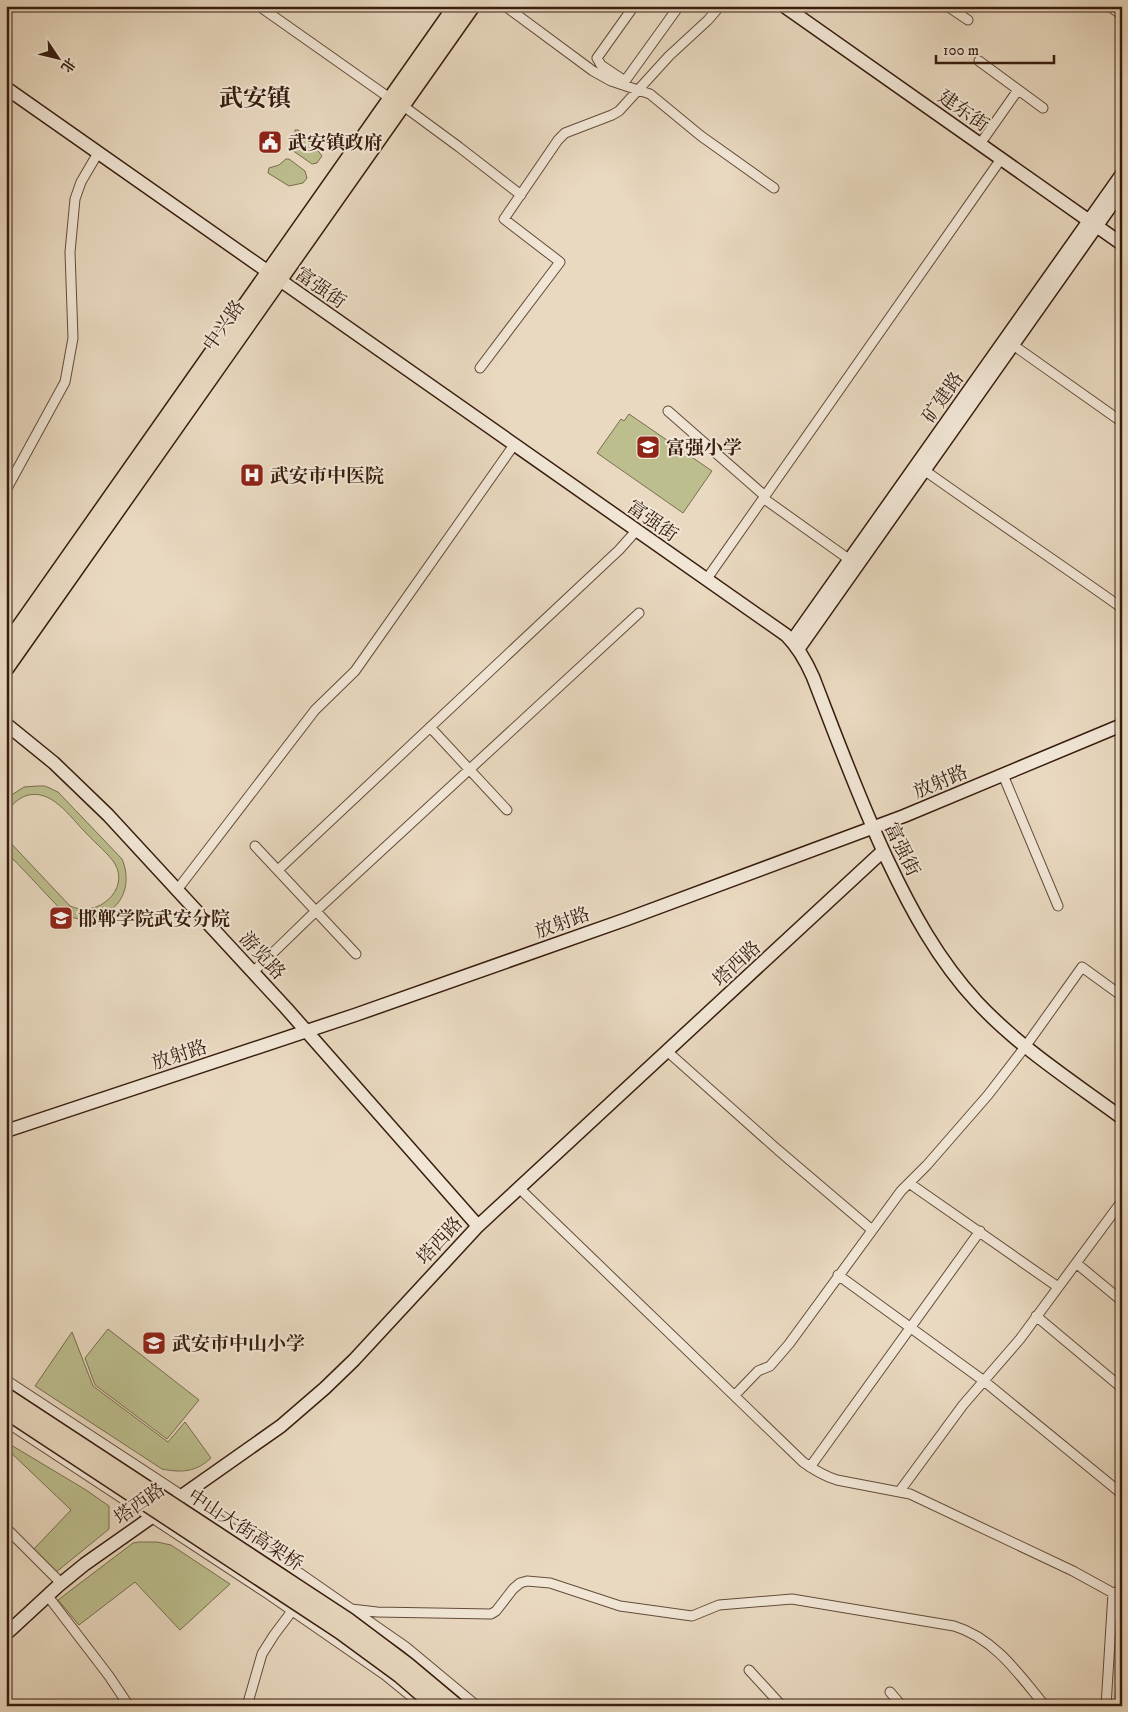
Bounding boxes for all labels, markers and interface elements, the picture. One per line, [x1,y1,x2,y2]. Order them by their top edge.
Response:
north arrow [32,32,82,82]
scale bar [936,32,1053,64]
text: 100 m [943,41,979,60]
text: 北 [56,54,79,76]
district label: 武安镇 [219,84,291,114]
street label: 建东街 [933,85,993,137]
public building icon: 武安镇政府 [257,129,283,155]
place label: 武安镇政府 [288,132,383,155]
street label: 富强街 [290,262,350,314]
street label: 中兴路 [198,296,250,356]
street label: 矿建路 [917,368,969,428]
school or university icon: 富强小学 [635,434,661,460]
place label: 富强小学 [666,437,742,460]
hospital icon: 武安市中医院 [239,462,265,488]
place label: 武安市中医院 [270,465,384,488]
street label: 富强街 [622,495,682,547]
street label: 放射路 [910,761,971,804]
street label: 富强街 [879,819,924,880]
street label: 放射路 [532,903,593,944]
school or university icon: 邯郸学院武安分院 [48,905,74,931]
place label: 邯郸学院武安分院 [78,908,230,931]
street label: 游览路 [234,927,290,985]
street label: 塔西路 [708,936,766,992]
street label: 放射路 [149,1036,210,1075]
street label: 塔西路 [412,1212,468,1270]
school or university icon: 武安市中山小学 [141,1330,167,1356]
place label: 武安市中山小学 [172,1333,305,1356]
street label: 塔西路 [110,1478,170,1530]
street label: 中山大街高架桥 [183,1484,307,1576]

